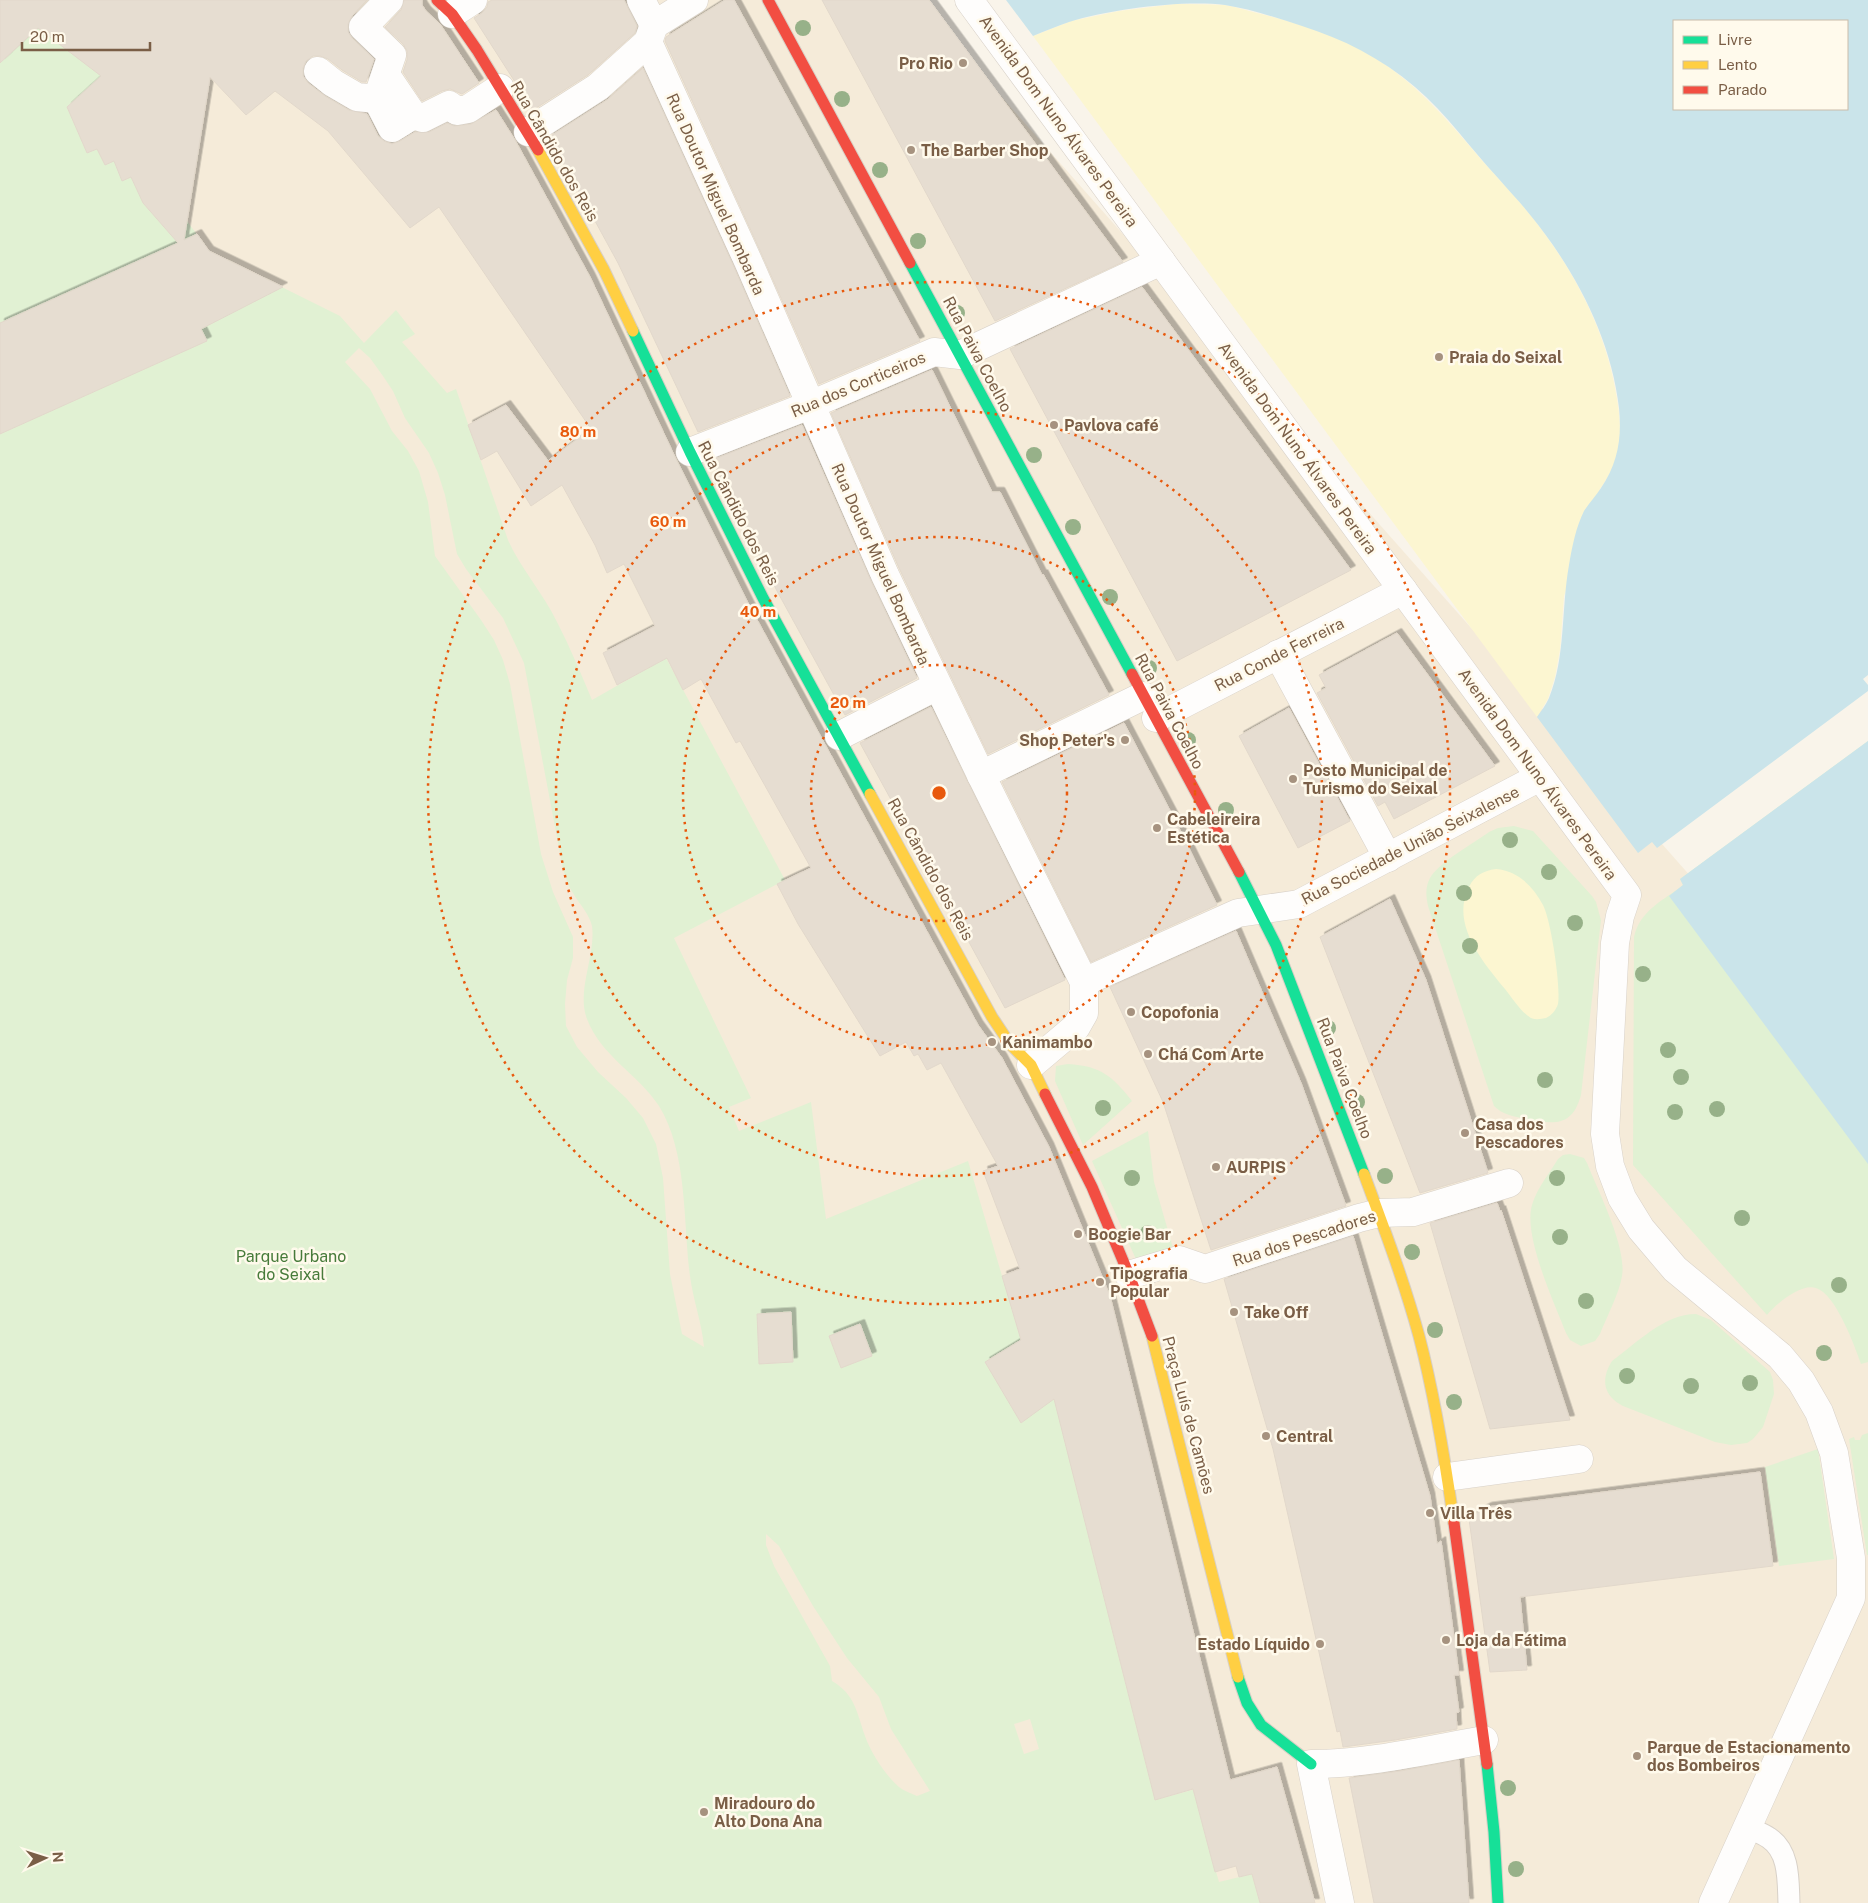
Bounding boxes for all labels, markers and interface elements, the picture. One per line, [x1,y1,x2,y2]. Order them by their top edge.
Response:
street label: Avenida Dom Nuno Álvares Pereira [975,11,1143,231]
scale bar [22,20,150,52]
legend [1673,20,1848,110]
text: 20 m [30,28,65,45]
text: Livre [1718,31,1752,48]
place label: Pro Rio [899,54,953,73]
text: Lento [1718,56,1757,73]
marker: Pro Rio [957,57,969,69]
street label: Rua Cândido dos Reis [506,77,603,225]
text: Parado [1718,81,1767,98]
street label: Rua Doutor Miguel Bombarda [662,90,769,298]
place label: The Barber Shop [921,141,1049,160]
marker: The Barber Shop [905,144,917,156]
street label: Rua Paiva Coelho [939,293,1016,415]
street label: Avenida Dom Nuno Álvares Pereira [1214,338,1382,558]
street label: Rua dos Corticeiros [788,348,928,421]
place label: Praia do Seixal [1449,348,1562,367]
marker: Praia do Seixal [1433,351,1445,363]
place label: Pavlova café [1064,416,1159,435]
marker: Pavlova café [1048,419,1060,431]
text: 80 m [560,423,596,440]
street label: Rua Cândido dos Reis [694,438,783,589]
street label: Rua Doutor Miguel Bombarda [827,460,934,668]
text: 60 m [650,513,686,530]
text: 40 m [740,603,776,620]
street label: Rua Conde Ferreira [1211,614,1347,695]
street label: Rua Paiva Coelho [1131,650,1208,772]
street label: Avenida Dom Nuno Álvares Pereira [1454,664,1622,884]
text: 20 m [830,694,866,711]
place label: Shop Peter's [1019,731,1115,750]
marker: Shop Peter's [1119,734,1131,746]
place label: Posto Municipal de Turismo do Seixal [1303,761,1447,798]
marker: Posto Municipal de Turismo do Seixal [1287,773,1299,785]
street label: Rua Sociedade União Seixalense [1298,782,1522,909]
centre of rings [930,784,948,802]
street label: Rua Cândido dos Reis [884,795,978,944]
place label: Cabeleireira Estética [1167,810,1260,847]
marker: Cabeleireira Estética [1151,822,1163,834]
place label: Copofonia [1141,1003,1219,1022]
marker: Copofonia [1125,1006,1137,1018]
street label: Rua Paiva Coelho [1313,1015,1376,1141]
place label: Kanimambo [1002,1033,1093,1052]
marker: Kanimambo [986,1036,998,1048]
place label: Chá Com Arte [1158,1045,1264,1064]
marker: Chá Com Arte [1142,1048,1154,1060]
place label: Casa dos Pescadores [1475,1115,1564,1152]
marker: Casa dos Pescadores [1459,1127,1471,1139]
place label: AURPIS [1226,1158,1286,1177]
marker: AURPIS [1210,1161,1222,1173]
street label: Rua dos Pescadores [1230,1206,1378,1271]
place label: Boogie Bar [1088,1225,1171,1244]
marker: Boogie Bar [1072,1228,1084,1240]
park label: Parque Urbano do Seixal [236,1247,346,1284]
place label: Tipografia Popular [1110,1264,1188,1301]
marker: Tipografia Popular [1094,1276,1106,1288]
place label: Take Off [1244,1303,1309,1322]
marker: Take Off [1228,1306,1240,1318]
street label: Praça Luís de Camões [1158,1334,1219,1496]
place label: Central [1276,1427,1333,1446]
marker: Central [1260,1430,1272,1442]
place label: Villa Três [1440,1504,1512,1523]
marker: Villa Três [1424,1507,1436,1519]
place label: Loja da Fátima [1456,1631,1567,1650]
marker: Loja da Fátima [1440,1634,1452,1646]
place label: Estado Líquido [1197,1635,1310,1654]
marker: Estado Líquido [1314,1638,1326,1650]
place label: Parque de Estacionamento dos Bombeiros [1647,1738,1850,1775]
marker: Parque de Estacionamento dos Bombeiros [1631,1750,1643,1762]
place label: Miradouro do Alto Dona Ana [714,1794,822,1831]
marker: Miradouro do Alto Dona Ana [698,1806,710,1818]
north arrow [20,1833,70,1883]
text: N [50,1851,66,1863]

